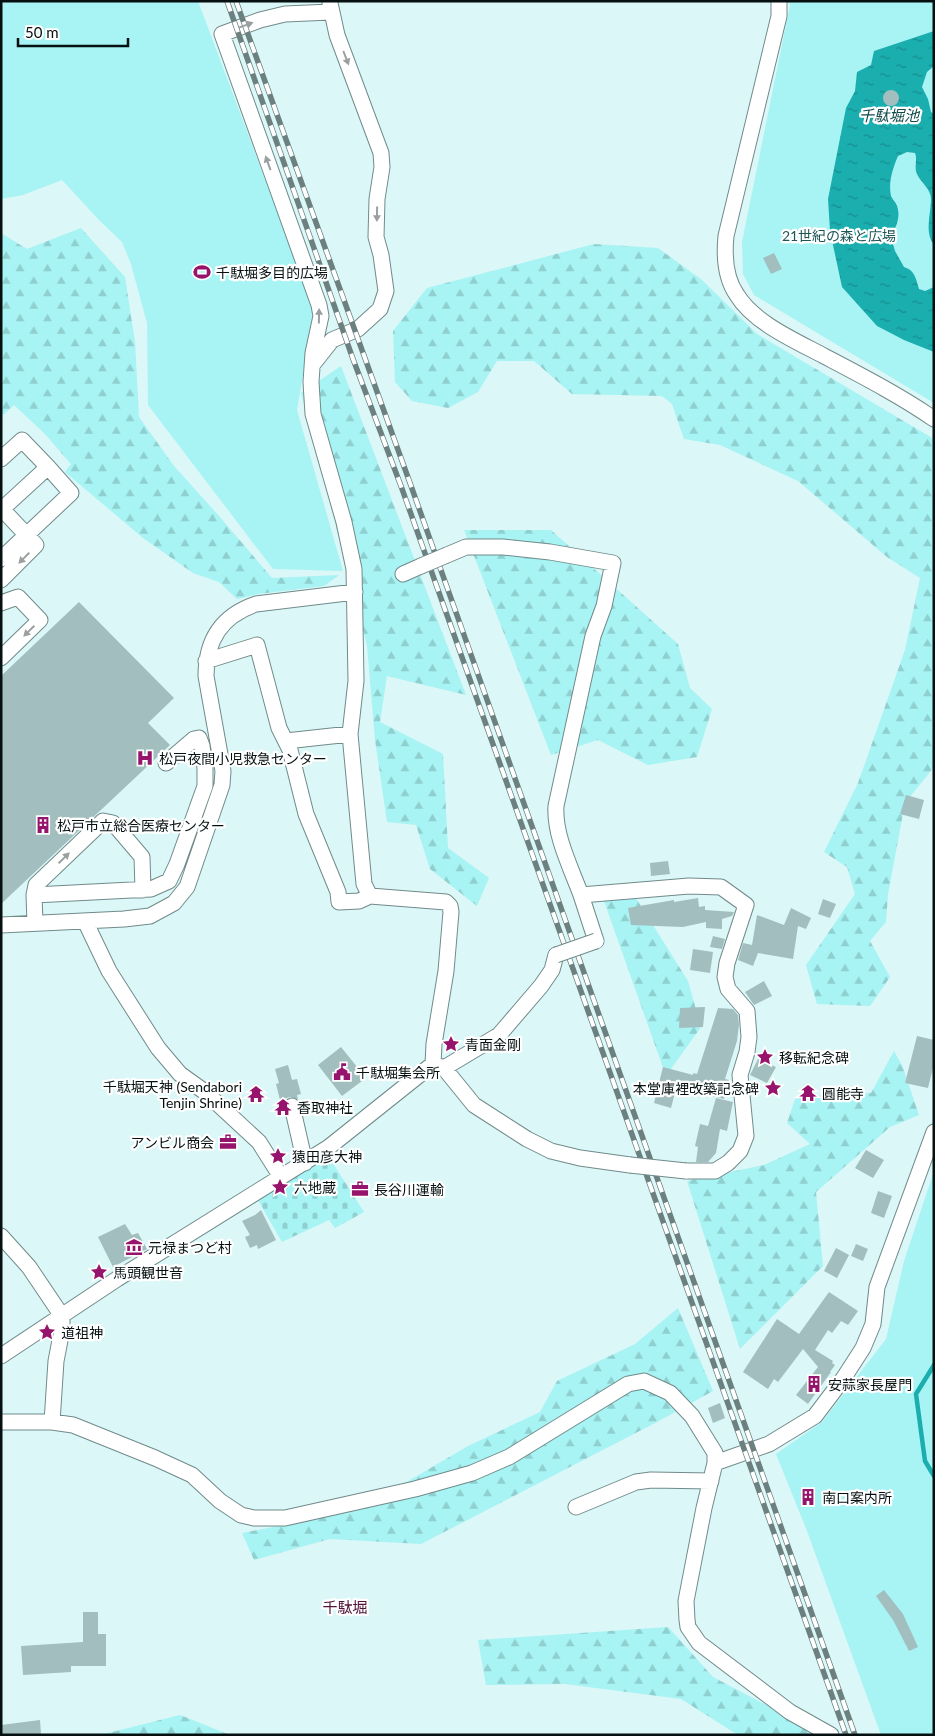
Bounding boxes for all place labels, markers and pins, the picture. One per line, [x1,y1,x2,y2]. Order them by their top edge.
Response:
sports icon: 千駄堀多目的広場 [192,262,212,282]
place label: 千駄堀多目的広場 [216,264,328,281]
hospital icon: 松戸夜間小児救急センター [135,748,155,768]
place label: 松戸夜間小児救急センター [159,750,327,767]
building icon: 松戸市立総合医療センター [33,815,53,835]
place label: 松戸市立総合医療センター [57,817,225,834]
place icon: 青面金剛 [441,1034,461,1054]
place label: 青面金剛 [465,1036,521,1053]
place icon: 移転紀念碑 [755,1047,775,1067]
place label: 移転紀念碑 [779,1049,849,1066]
public building icon: 千駄堀集会所 [332,1062,352,1082]
place label: 千駄堀集会所 [356,1064,440,1081]
place label: 千駄堀天神 (Sendabori Tenjin Shrine) [103,1078,242,1111]
place icon: 本堂庫裡改築記念碑 [763,1078,783,1098]
place label: 本堂庫裡改築記念碑 [633,1080,759,1097]
temple icon: 圓能寺 [798,1083,818,1103]
temple icon: 千駄堀天神 (Sendabori Tenjin Shrine) [246,1084,266,1104]
place label: 圓能寺 [822,1085,864,1102]
temple icon: 香取神社 [273,1097,293,1117]
place label: 香取神社 [297,1099,353,1116]
office icon: アンビル商会 [218,1132,238,1152]
place label: アンビル商会 [131,1134,214,1151]
place icon: 猿田彦大神 [268,1146,288,1166]
place label: 猿田彦大神 [292,1148,362,1165]
place icon: 六地蔵 [270,1177,290,1197]
place label: 六地蔵 [294,1179,336,1196]
office icon: 長谷川運輸 [350,1179,370,1199]
place label: 長谷川運輸 [374,1181,444,1198]
museum icon: 元禄まつど村 [124,1237,144,1257]
place label: 元禄まつど村 [148,1239,232,1256]
place icon: 馬頭観世音 [89,1262,109,1282]
place label: 馬頭観世音 [113,1264,183,1281]
place icon: 道祖神 [37,1322,57,1342]
place label: 道祖神 [61,1324,103,1341]
building icon: 安蒜家長屋門 [804,1374,824,1394]
place label: 安蒜家長屋門 [828,1376,912,1393]
building icon: 南口案内所 [798,1487,818,1507]
place label: 南口案内所 [822,1489,892,1506]

